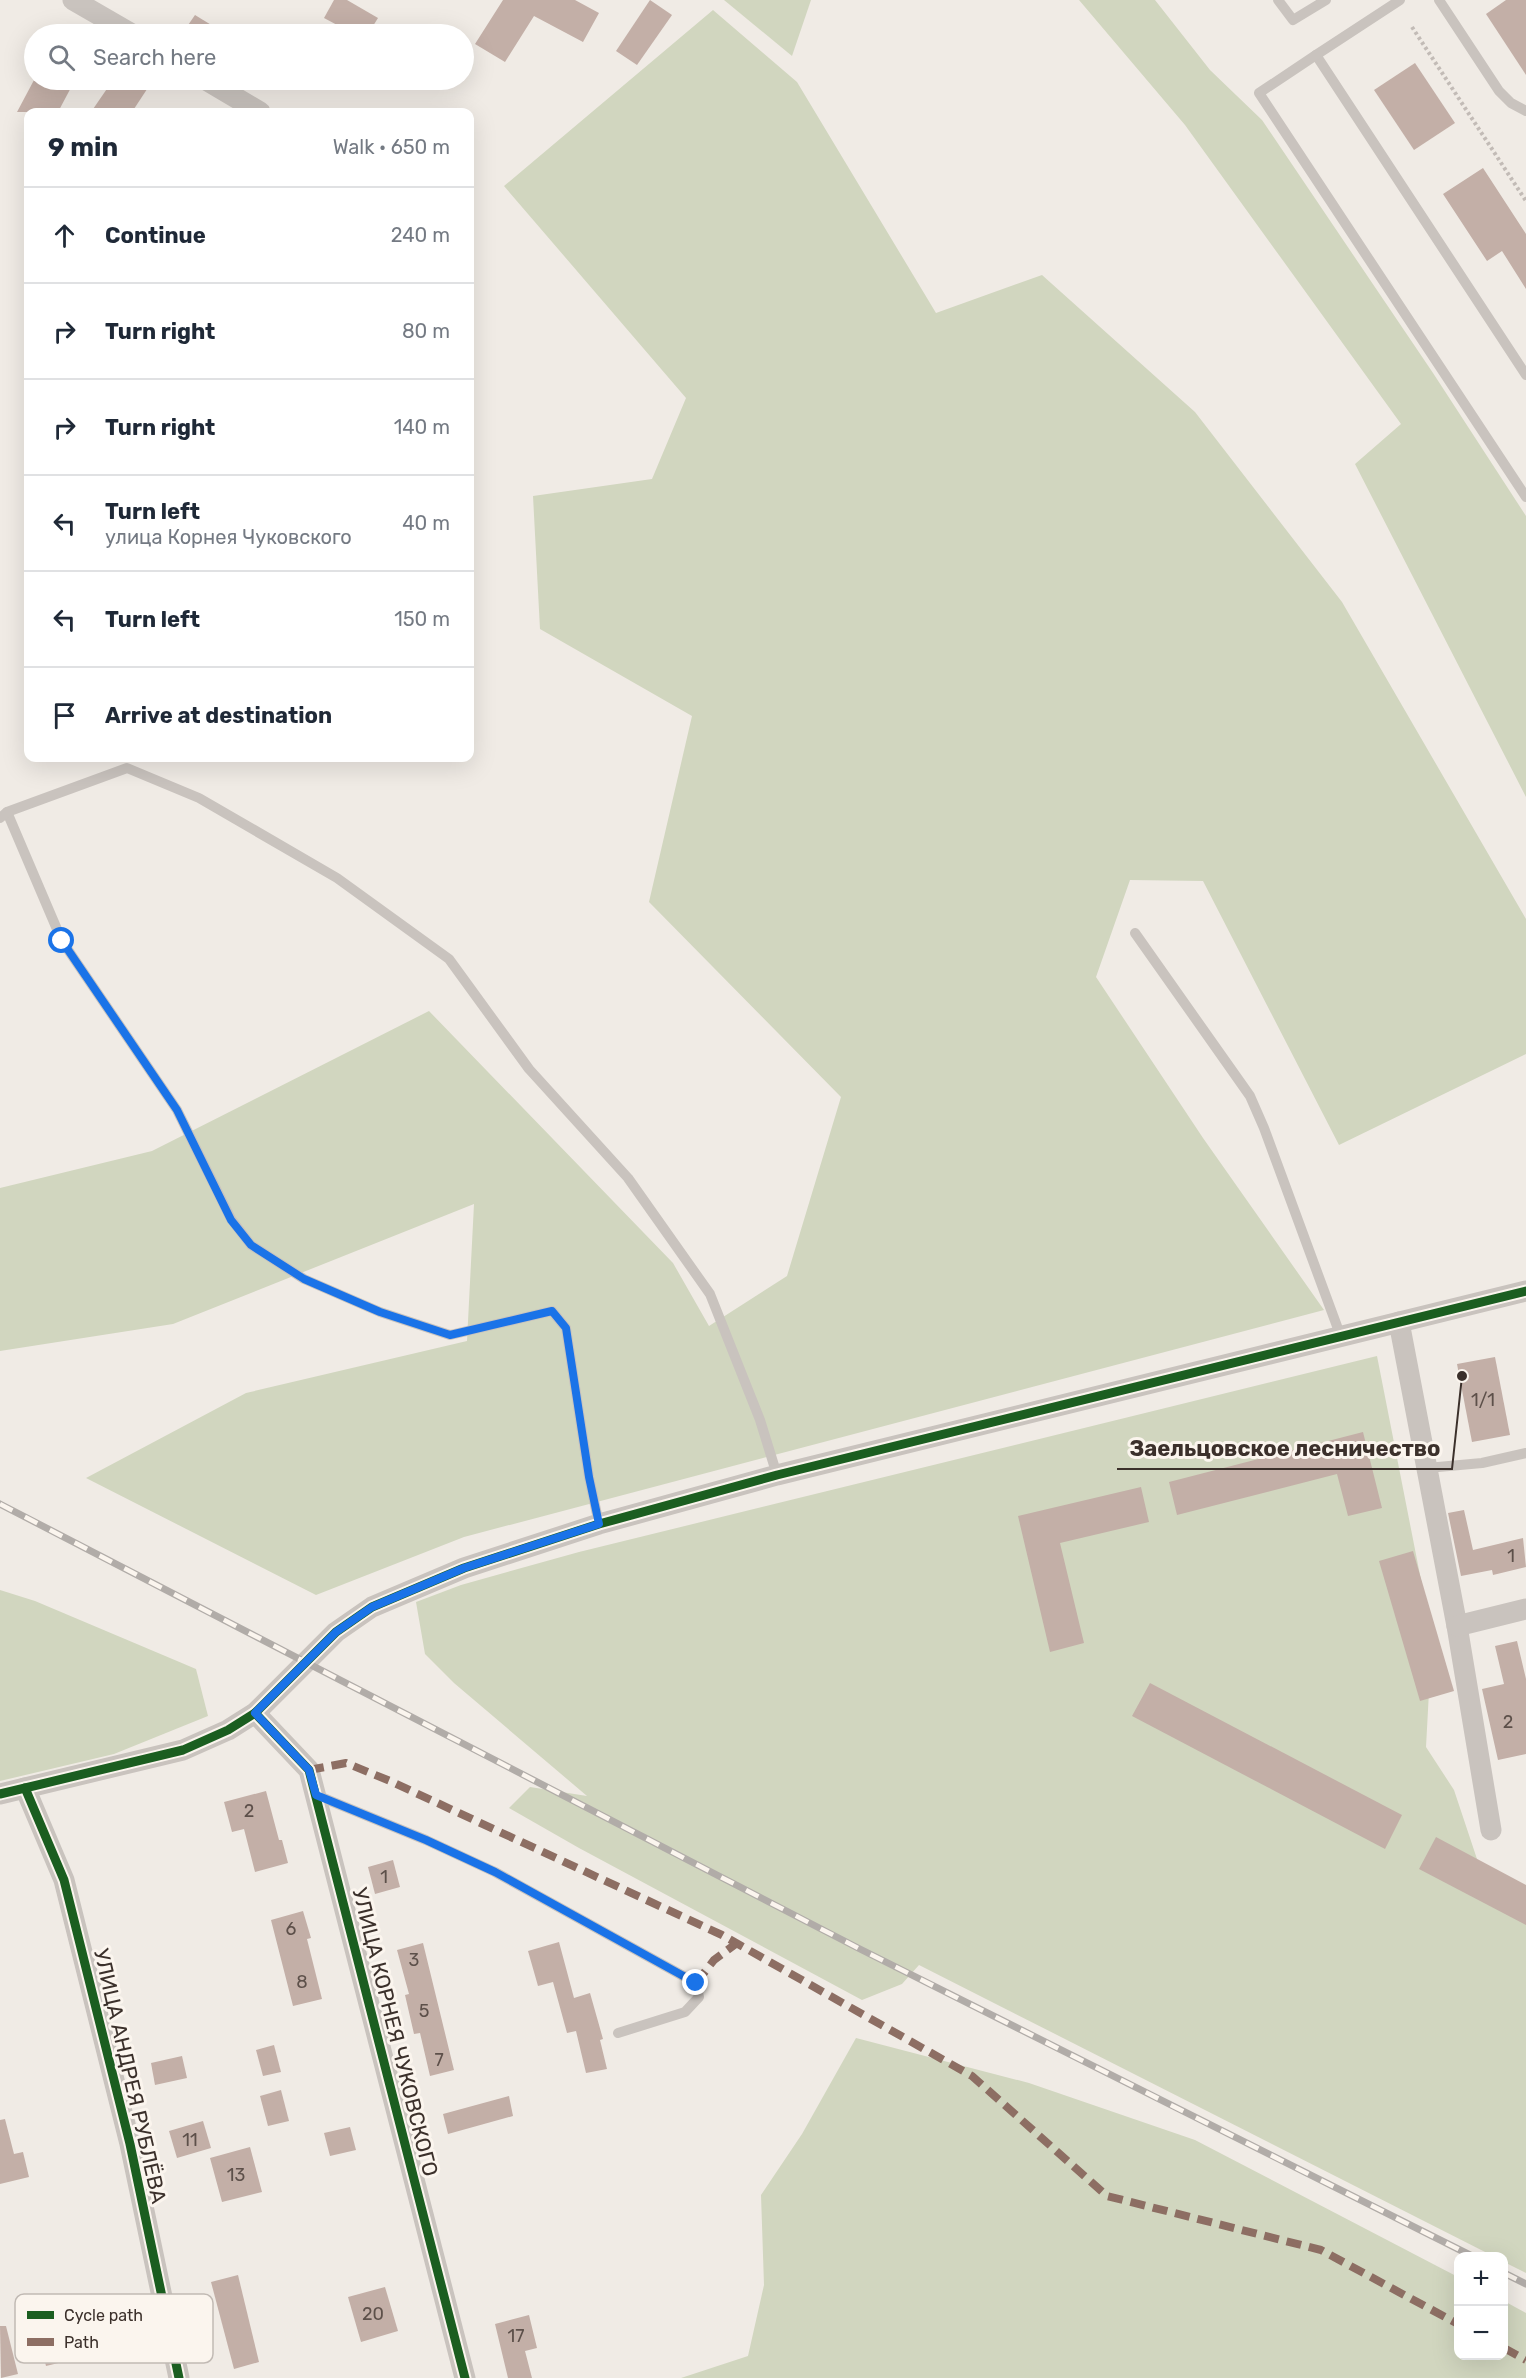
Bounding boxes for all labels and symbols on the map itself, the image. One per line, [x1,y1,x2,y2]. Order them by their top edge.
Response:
route start [48,927,74,953]
house number: 1/1 [1471,1389,1495,1411]
callout: Заельцовское лесничество [1117,1429,1452,1469]
text: Заельцовское лесничество [1130,1435,1441,1462]
house number: 1 [1507,1545,1515,1567]
house number: 2 [1503,1711,1513,1733]
house number: 2 [244,1800,254,1822]
house number: 1 [380,1866,388,1888]
street label: УЛИЦА КОРНЕЯ ЧУКОВСКОГО [347,1885,443,2179]
house number: 6 [286,1918,297,1940]
street label: УЛИЦА АНДРЕЯ РУБЛЁВА [89,1946,172,2206]
house number: 3 [409,1949,419,1971]
route end [682,1969,708,1995]
house number: 8 [296,1971,308,1993]
house number: 5 [419,2000,429,2022]
house number: 7 [434,2049,444,2071]
house number: 11 [182,2129,198,2151]
house number: 13 [227,2164,245,2186]
legend [15,2294,213,2363]
house number: 20 [362,2303,384,2325]
text: Cycle path [64,2306,143,2325]
house number: 17 [508,2325,524,2347]
text: Path [64,2333,99,2352]

